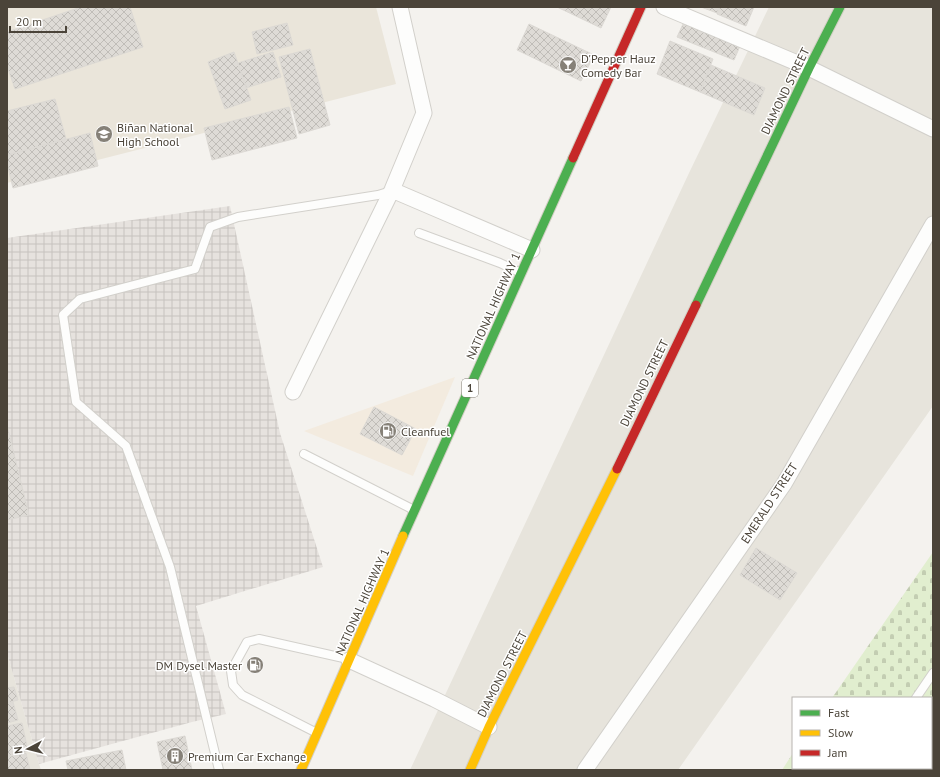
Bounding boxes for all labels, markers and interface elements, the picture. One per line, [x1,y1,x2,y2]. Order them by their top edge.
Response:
scale bar [10,8,66,34]
text: 20 m [16,14,42,29]
street label: DIAMOND STREET [757,45,813,137]
place label: D'Pepper Hauz Comedy Bar [581,51,656,80]
bar icon: D'Pepper Hauz Comedy Bar [558,55,578,75]
place label: Biñan National High School [117,120,194,149]
school or university icon: Biñan National High School [94,124,114,144]
street label: NATIONAL HIGHWAY 1 [463,250,523,362]
street label: DIAMOND STREET [616,337,672,429]
road number: 1 [462,379,478,397]
fuel station icon: Cleanfuel [378,421,398,441]
place label: Cleanfuel [401,424,450,439]
street label: EMERALD STREET [737,460,801,546]
street label: NATIONAL HIGHWAY 1 [332,546,392,658]
street label: DIAMOND STREET [474,628,530,720]
fuel station icon: DM Dysel Master [245,655,265,675]
place label: DM Dysel Master [156,658,242,673]
legend [792,697,932,769]
text: Fast [828,705,849,720]
text: Slow [828,725,853,740]
north arrow [8,729,48,769]
text: Jam [827,745,847,760]
text: N [11,746,25,755]
building icon: Premium Car Exchange [165,746,185,766]
place label: Premium Car Exchange [188,749,306,764]

